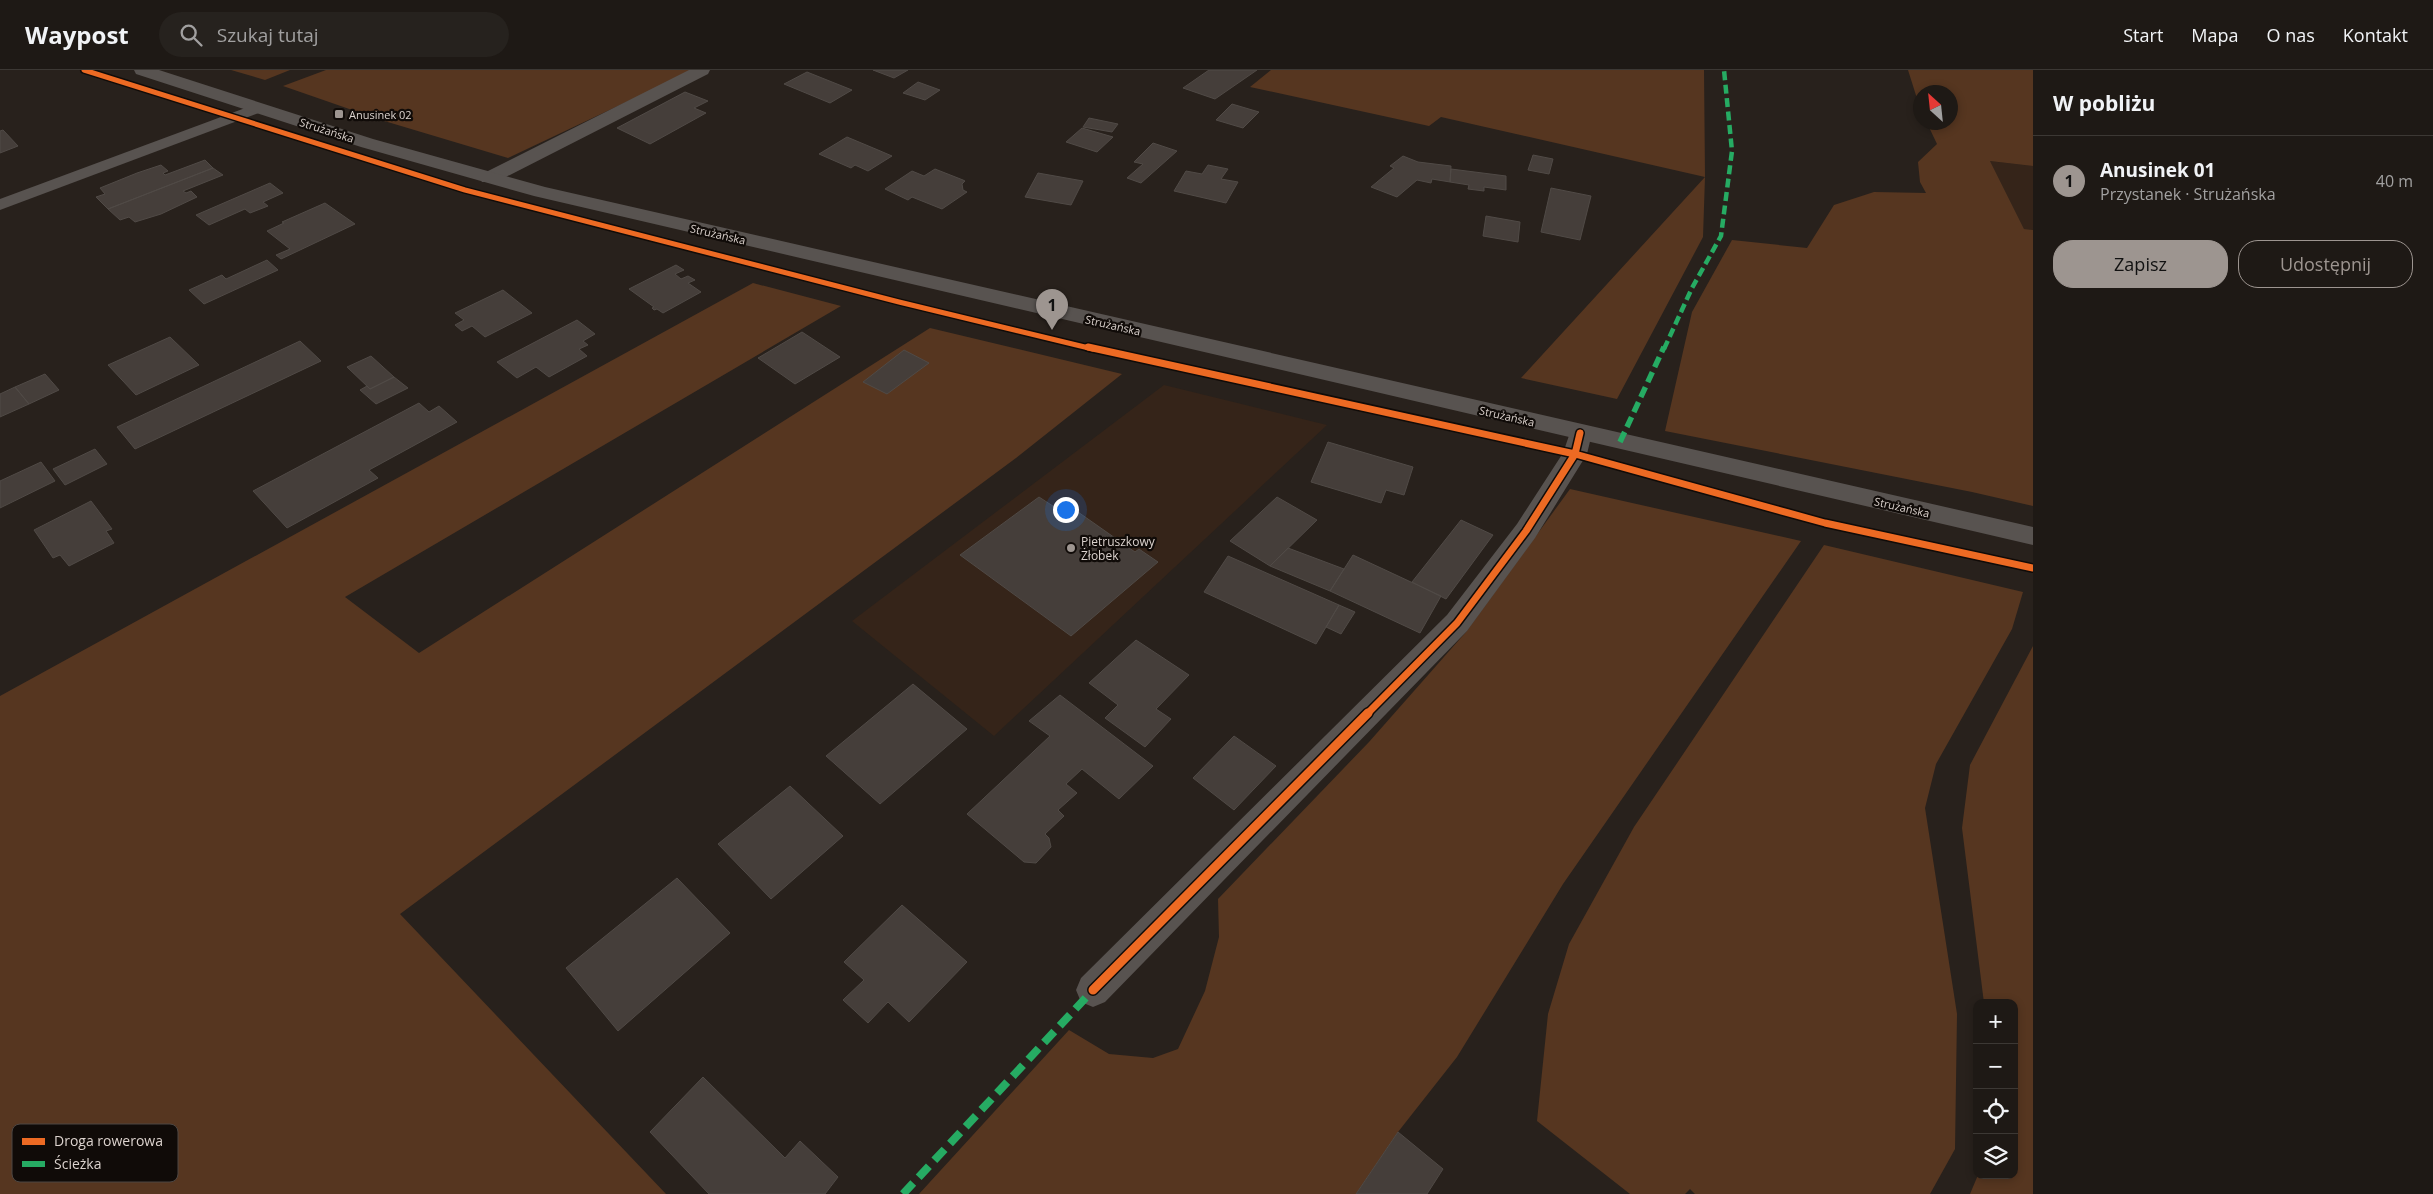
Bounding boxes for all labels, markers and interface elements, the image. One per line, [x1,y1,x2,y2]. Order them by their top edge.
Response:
search box [159,12,509,57]
text: Waypost [25,18,129,51]
icon: search [177,21,205,49]
text: Szukaj tutaj [217,22,319,48]
text: Start [2123,23,2163,47]
text: Mapa [2191,23,2239,47]
text: O nas [2267,23,2315,47]
text: Kontakt [2343,23,2408,47]
north arrow [1913,85,1958,130]
text: W pobliżu [2053,89,2155,117]
place label: Anusinek 02 [349,107,412,122]
marker: Anusinek 02 [333,108,345,120]
street label: Strużańska [298,114,356,146]
text: Anusinek 01 [2100,157,2215,183]
text: 1 [2064,170,2074,192]
text: 40 m [2376,170,2413,192]
text: Przystanek · Strużańska [2100,183,2276,205]
street label: Strużańska [689,220,747,248]
button: Zapisz [2053,240,2228,288]
button: Udostępnij [2238,240,2413,288]
pin: 1 [1036,289,1068,330]
street label: Strużańska [1084,311,1142,339]
street label: Strużańska [1478,402,1536,430]
street label: Strużańska [1873,493,1931,521]
your location [1053,497,1079,523]
place label: Pietruszkowy Żłobek [1081,533,1156,564]
marker: Pietruszkowy Żłobek [1065,542,1077,554]
map controls [1973,999,2018,1179]
button: + [1973,999,2018,1044]
button: − [1973,1044,2018,1089]
button: locate [1973,1089,2018,1134]
legend [12,1124,178,1182]
text: Droga rowerowa [54,1131,163,1150]
button: layers [1973,1134,2018,1179]
text: Ścieżka [54,1154,101,1173]

